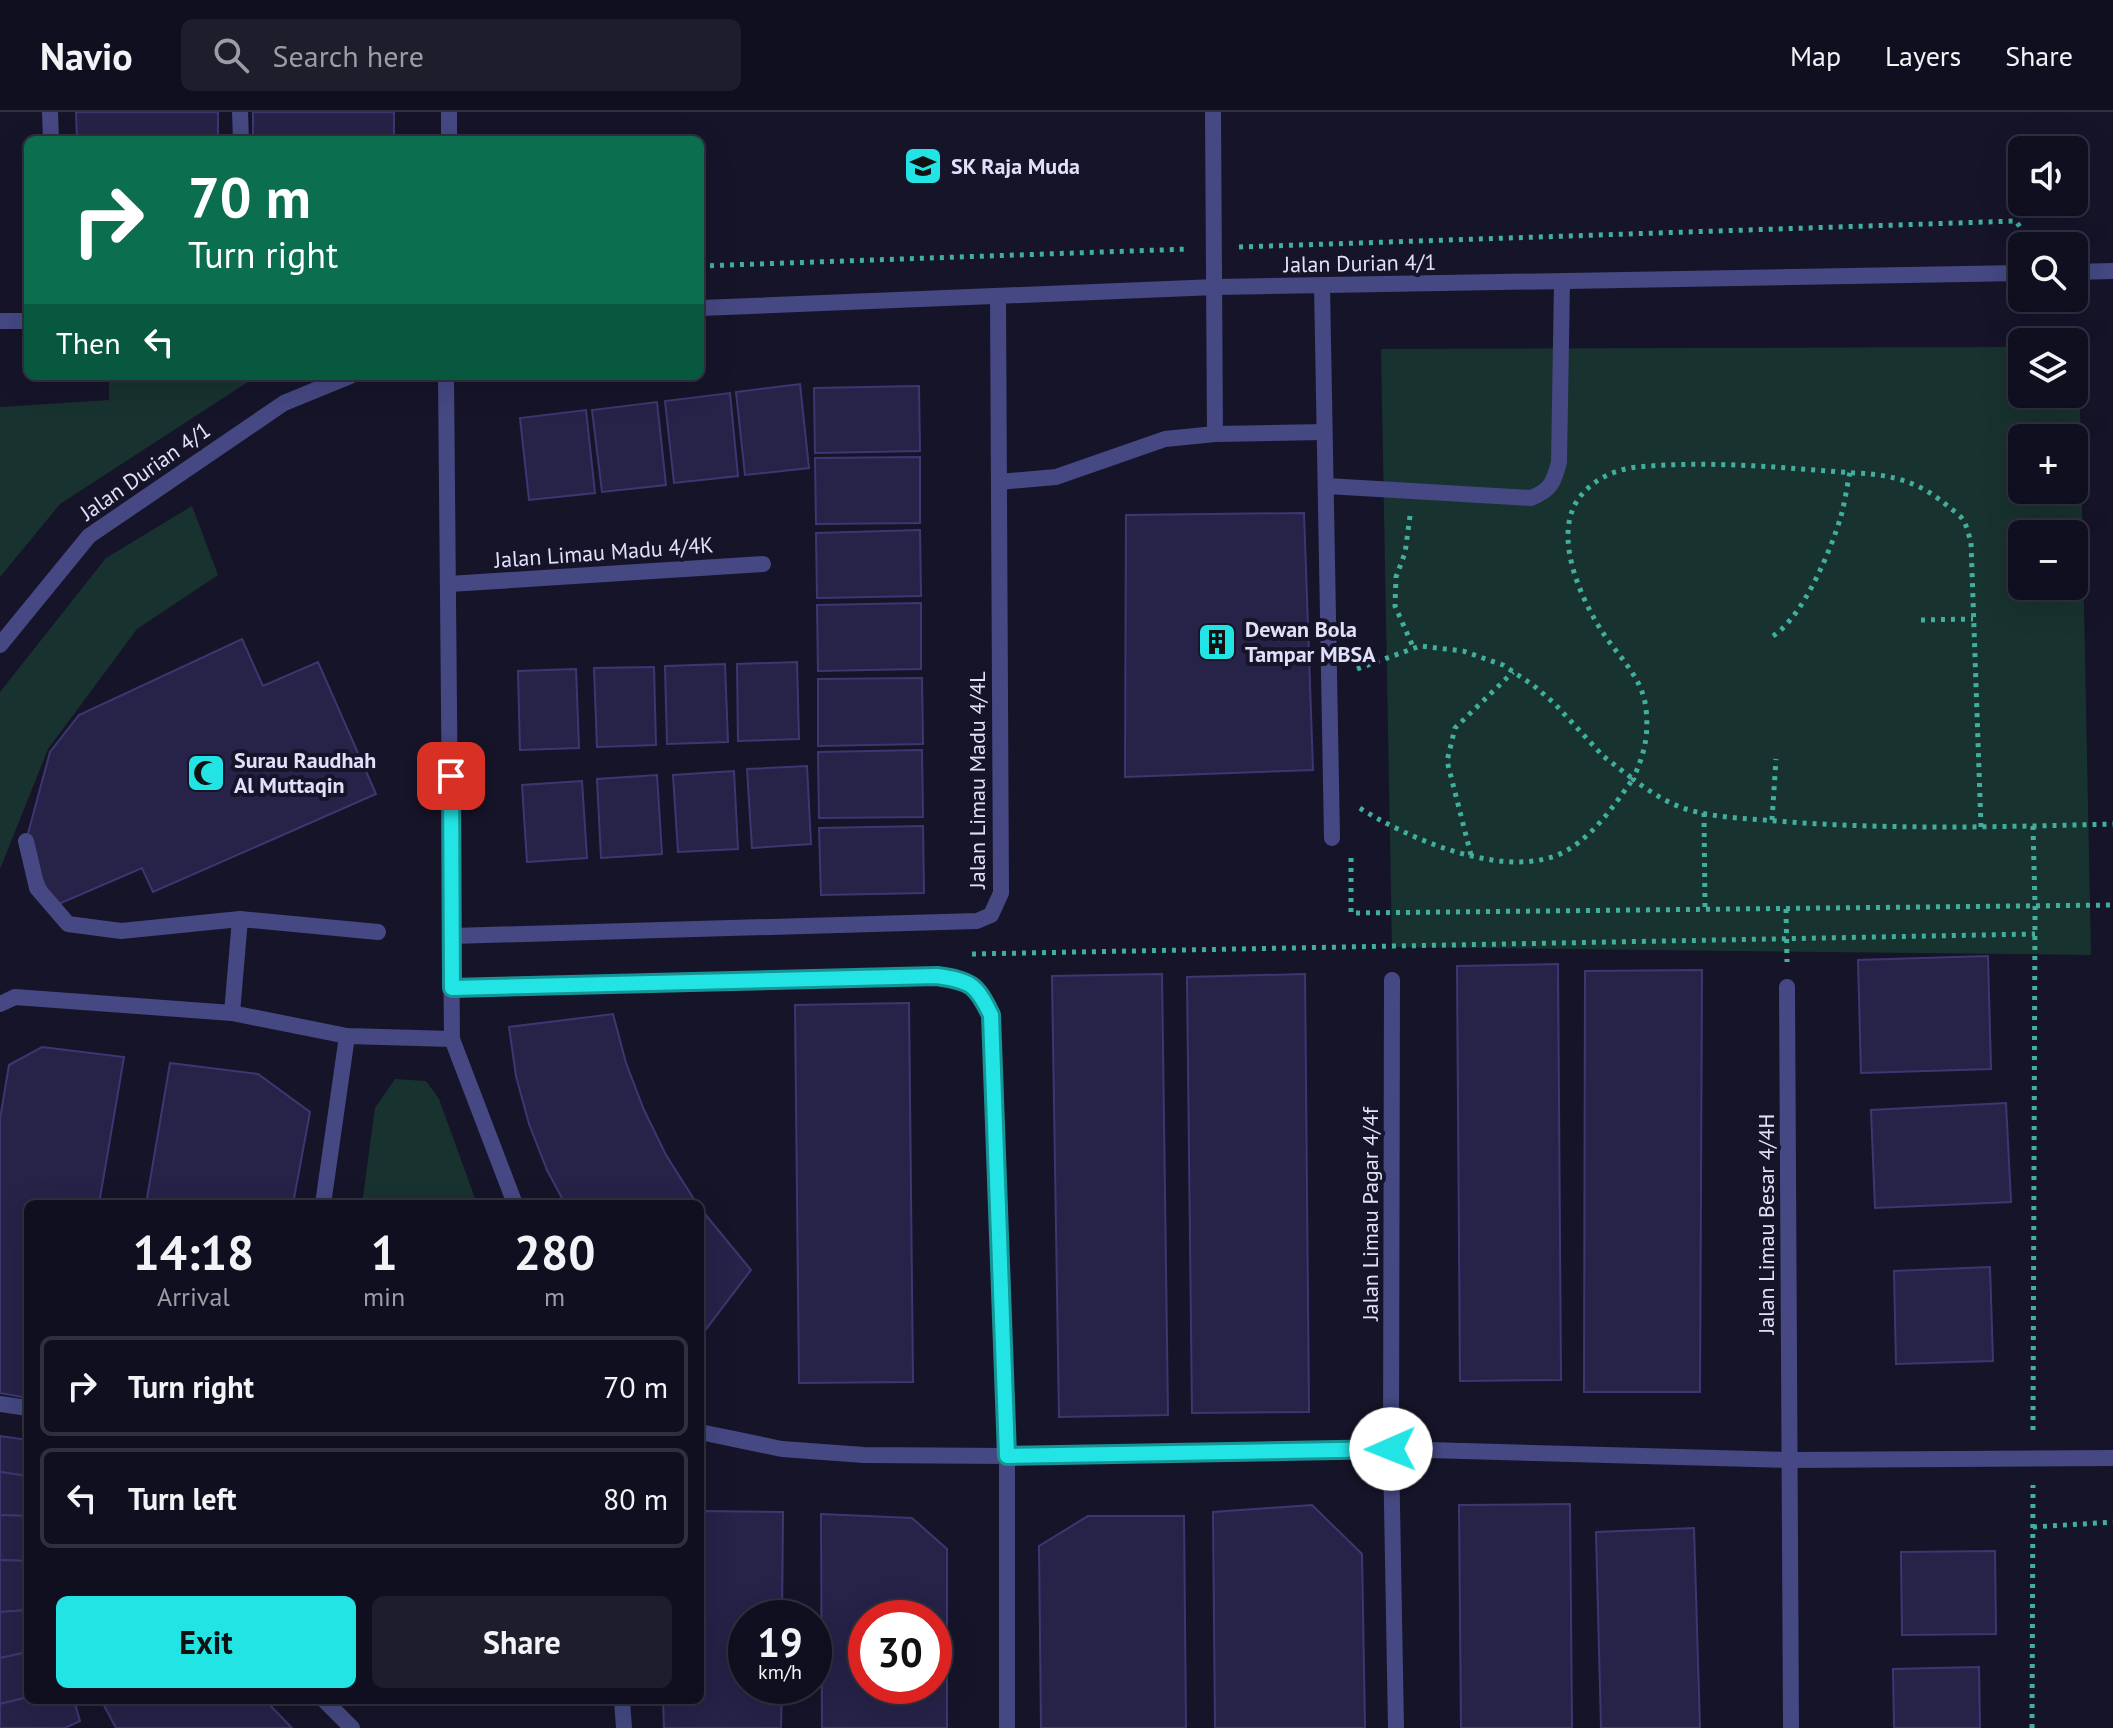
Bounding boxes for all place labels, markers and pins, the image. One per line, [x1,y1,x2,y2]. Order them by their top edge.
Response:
school or university icon: SK Raja Muda [902,145,944,187]
place label: SK Raja Muda [951,152,1080,180]
place label: Dewan Bola Tampar MBSA [1245,615,1376,668]
building icon: Dewan Bola Tampar MBSA [1196,621,1238,663]
pin [417,742,485,810]
place label: Surau Raudhah Al Muttaqin [234,746,376,799]
mosque icon: Surau Raudhah Al Muttaqin [185,752,227,794]

